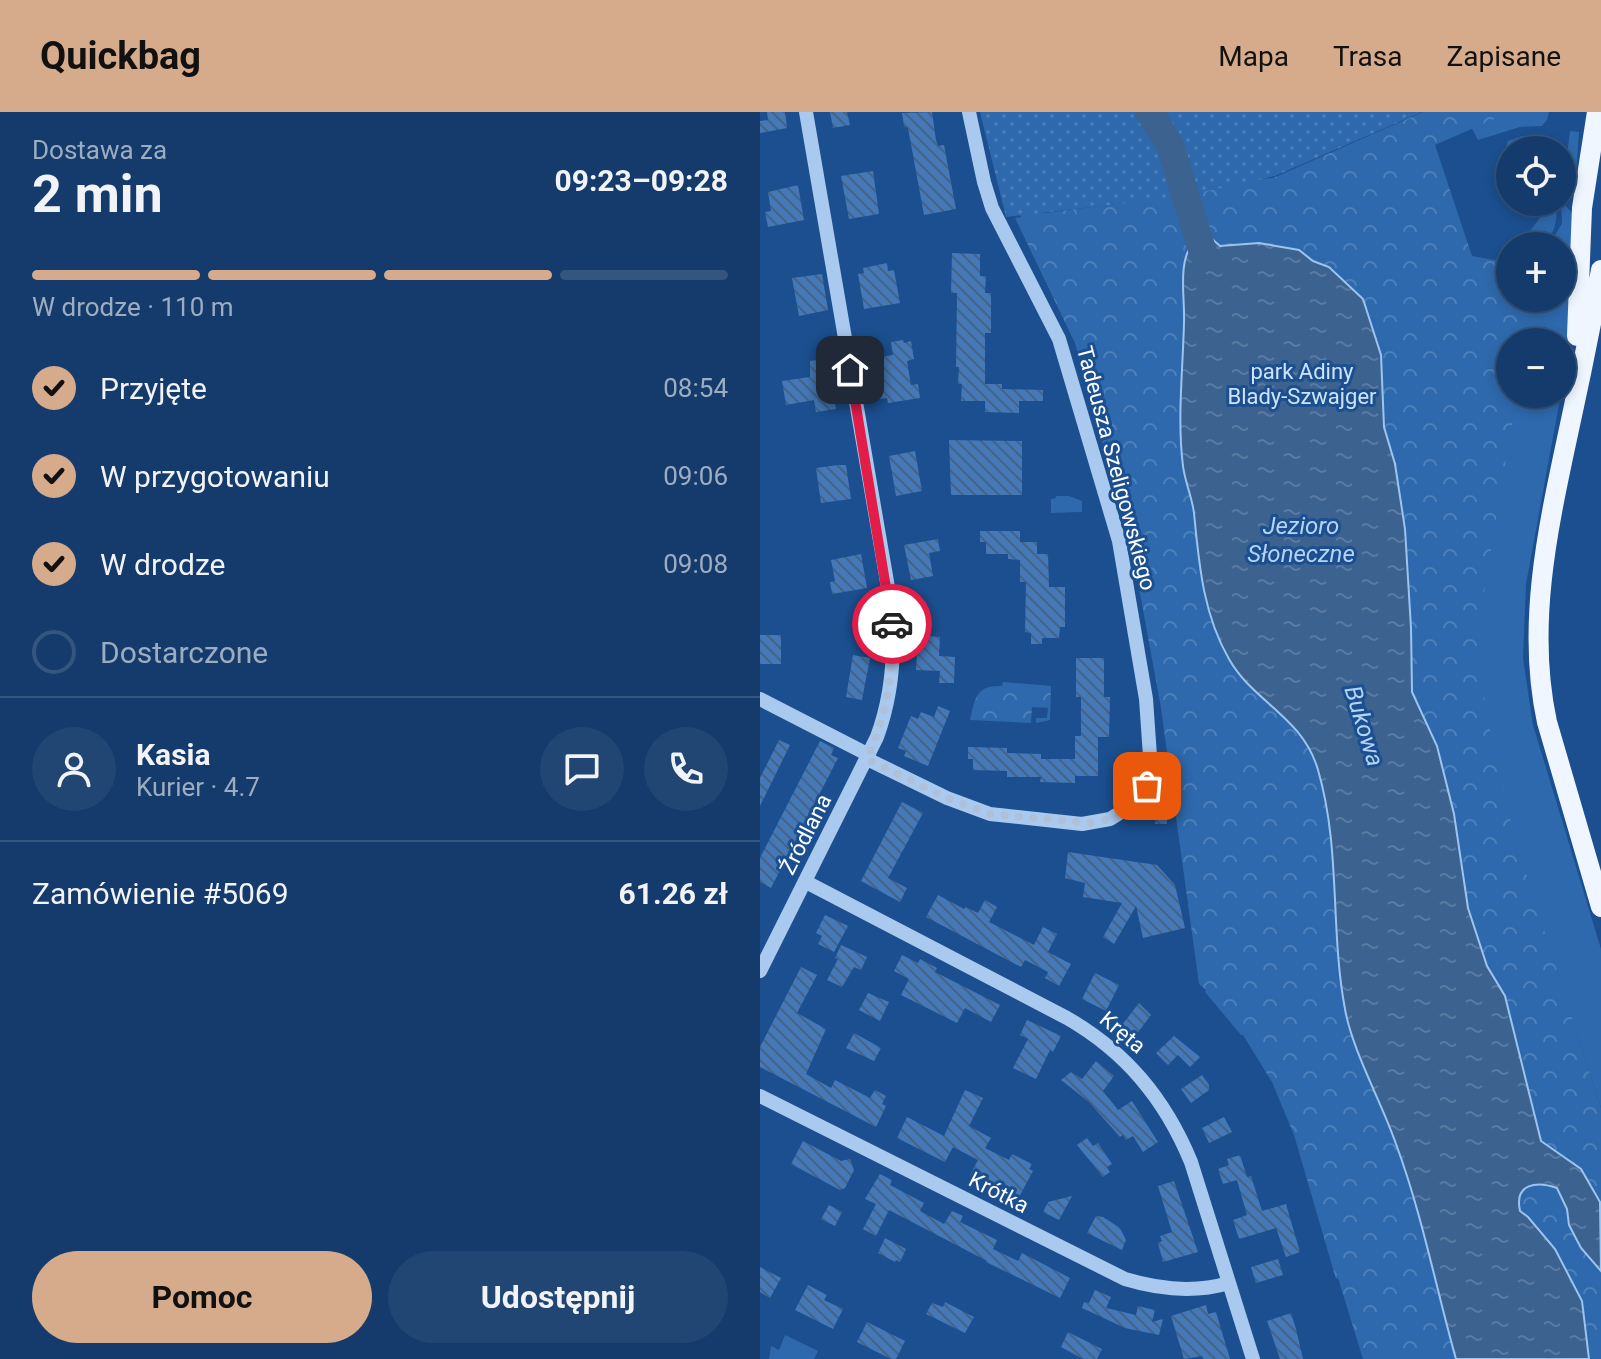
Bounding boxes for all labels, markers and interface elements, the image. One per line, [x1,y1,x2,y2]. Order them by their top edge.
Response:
text: Quickbag [40,34,201,78]
text: Mapa [1218,40,1289,73]
text: Trasa [1333,40,1402,73]
text: Zapisane [1446,40,1561,73]
text: Dostawa za [32,135,167,165]
map controls [1496,136,1576,408]
button: locate [1496,136,1576,216]
text: 09:23–09:28 [554,163,728,198]
text: 2 min [32,164,163,225]
button: + [1496,232,1576,312]
text: W drodze · 110 m [32,292,234,322]
button: − [1496,328,1576,408]
pin [816,336,884,404]
street label: Tadeusza Szeligowskiego [1072,343,1161,593]
icon: home [828,348,872,392]
park label: park Adiny Blady-Szwajger [1227,359,1377,409]
icon: check [32,366,76,410]
text: Przyjęte [100,371,207,406]
text: 08:54 [663,373,728,403]
icon: check [32,454,76,498]
text: W przygotowaniu [100,459,330,494]
text: 09:06 [663,461,728,491]
water label: Jezioro Słoneczne [1247,512,1355,568]
icon: check [32,542,76,586]
text: W drodze [100,547,225,582]
text: 09:08 [663,549,728,579]
courier [852,584,932,664]
icon: car [870,602,914,646]
text: Dostarczone [100,635,268,670]
water label: Bukowa [1339,682,1389,770]
button: person [32,727,116,811]
button: chat [540,727,624,811]
button: phone [644,727,728,811]
text: Kasia [136,737,211,772]
pin [1113,752,1181,820]
icon: bag [1125,764,1169,808]
text: Kurier · 4.7 [136,772,260,802]
street label: Źródlana [775,790,836,879]
text: Zamówienie #5069 [32,876,289,911]
text: 61.26 zł [619,876,728,911]
street label: Kręta [1095,1006,1151,1059]
street label: Krótka [965,1167,1033,1218]
button: Pomoc [32,1251,372,1343]
button: Udostępnij [388,1251,728,1343]

